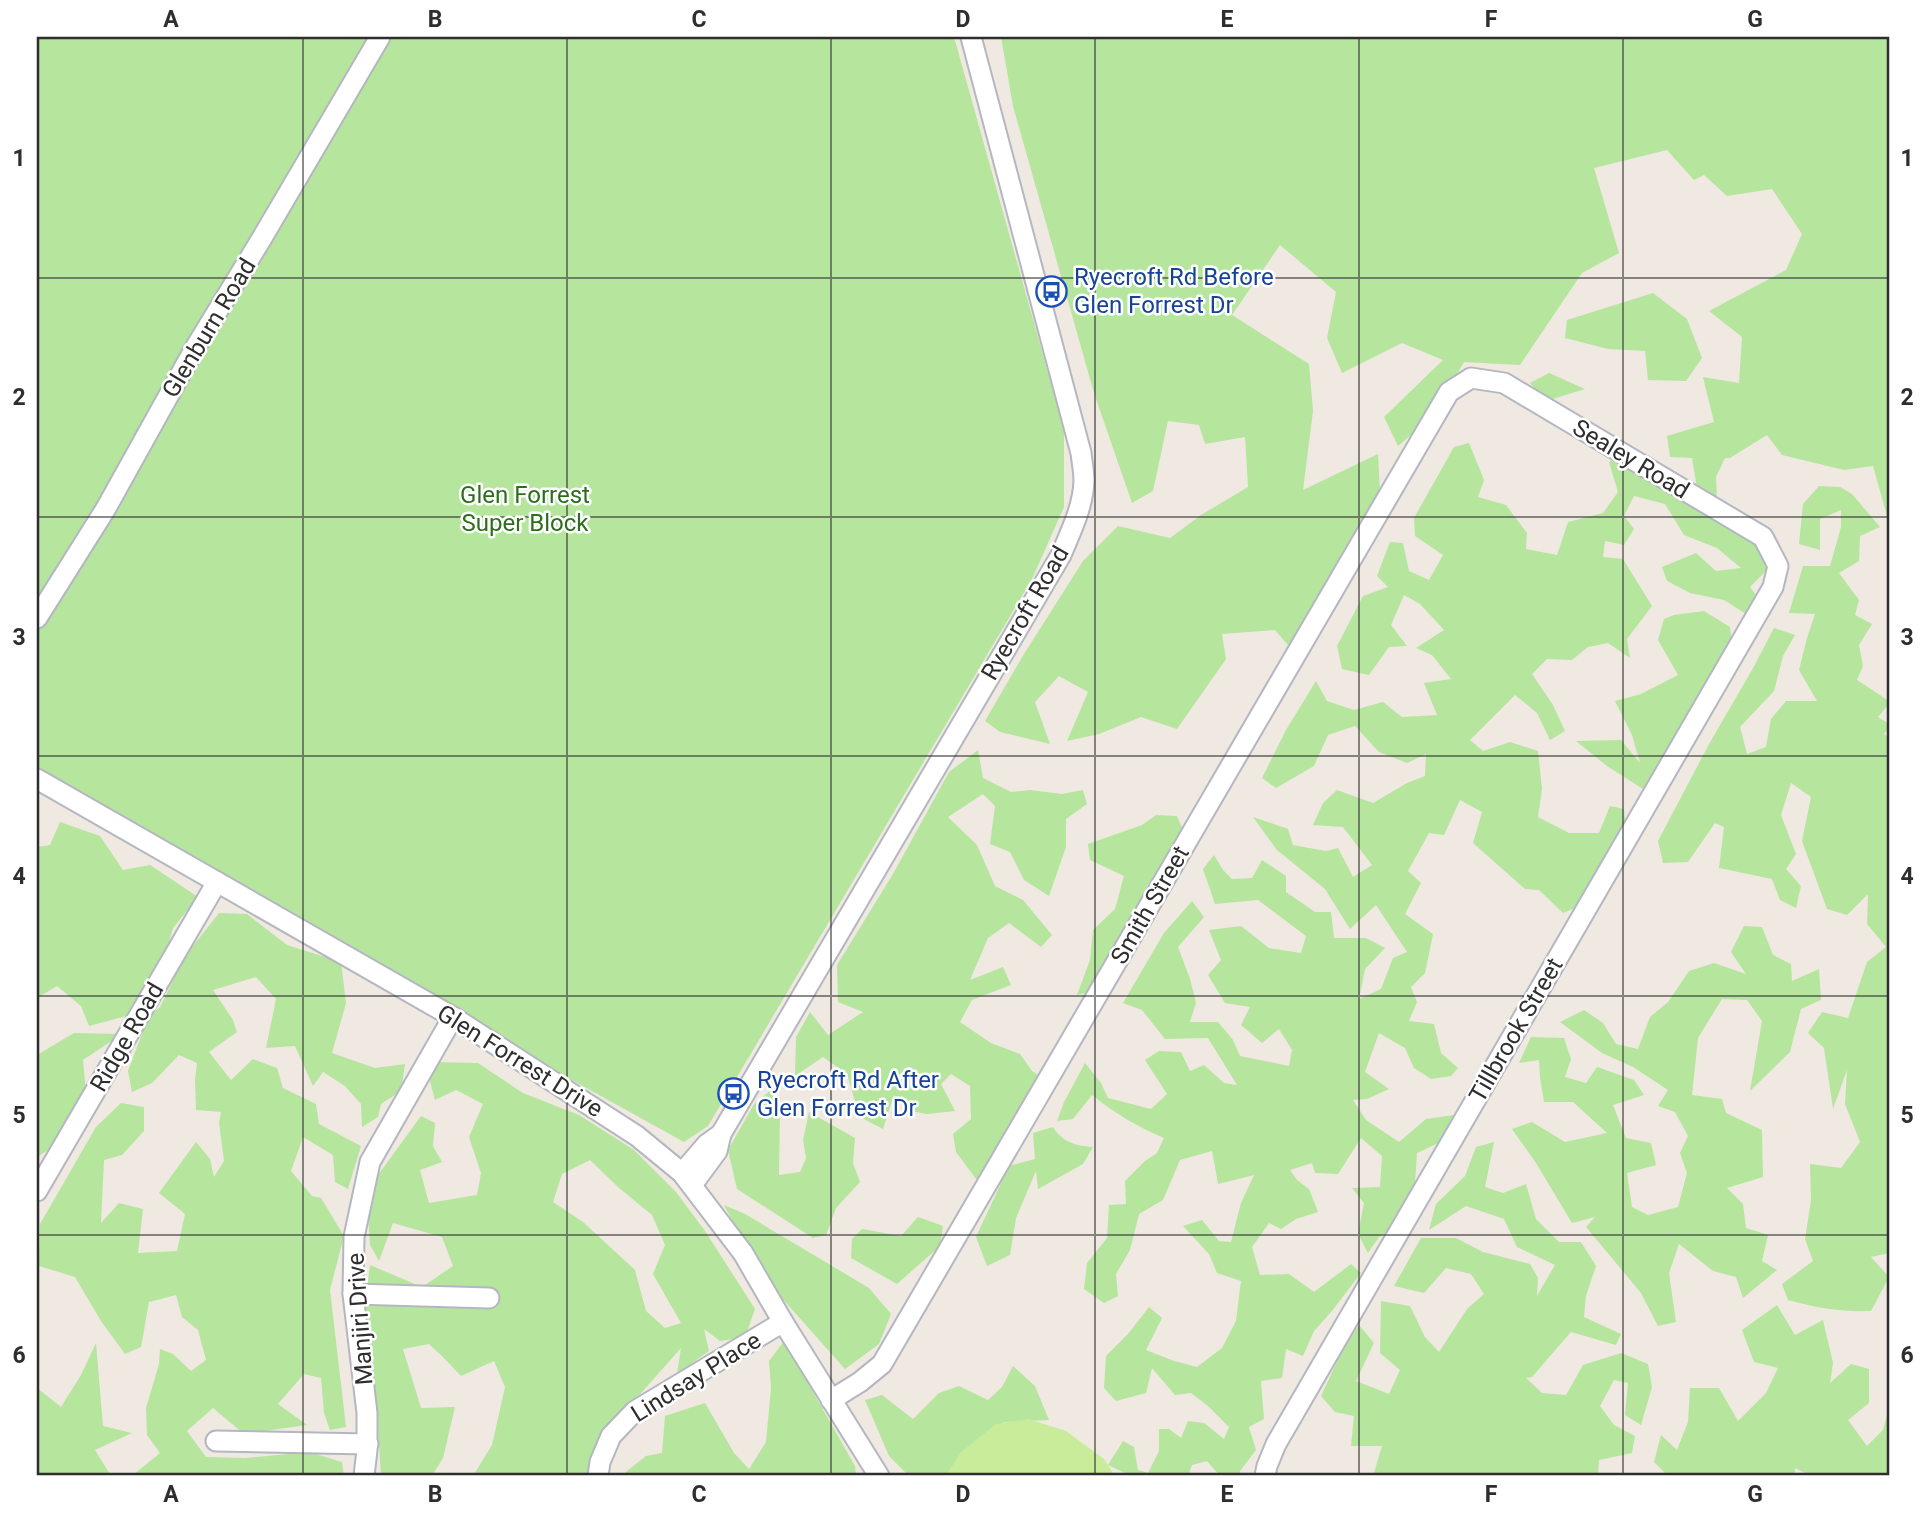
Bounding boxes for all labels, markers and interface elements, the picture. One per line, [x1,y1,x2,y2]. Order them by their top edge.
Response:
text: A [163,6,179,33]
text: B [428,6,442,33]
text: C [691,6,707,33]
text: D [956,6,970,33]
text: E [1221,6,1234,33]
text: F [1485,6,1498,33]
text: G [1747,6,1763,33]
text: 1 [12,145,26,172]
text: 1 [1900,145,1914,172]
street label: Glenburn Road [156,253,262,403]
place label: Ryecroft Rd Before Glen Forrest Dr [1074,263,1274,319]
bus stop icon: Ryecroft Rd Before Glen Forrest Dr [1034,274,1068,308]
text: 2 [12,384,26,411]
text: 2 [1900,384,1914,411]
street label: Sealey Road [1568,413,1694,505]
park label: Glen Forrest Super Block [460,481,590,537]
street label: Ryecroft Road [975,541,1075,685]
text: 3 [12,624,26,651]
text: 3 [1900,624,1914,651]
street label: Smith Street [1105,841,1195,969]
text: 4 [12,863,26,890]
text: 4 [1900,863,1914,890]
street label: Tillbrook Street [1463,953,1569,1107]
street label: Ridge Road [85,977,169,1097]
street label: Glen Forrest Drive [432,999,608,1123]
place label: Ryecroft Rd After Glen Forrest Dr [757,1066,939,1122]
bus stop icon: Ryecroft Rd After Glen Forrest Dr [717,1077,751,1111]
text: 5 [12,1102,26,1129]
text: 5 [1900,1102,1914,1129]
street label: Manjiri Drive [341,1252,379,1386]
street label: Lindsay Place [626,1326,766,1428]
text: 6 [12,1342,26,1369]
text: 6 [1900,1342,1914,1369]
text: A [163,1481,179,1508]
text: B [428,1481,442,1508]
text: C [691,1481,707,1508]
text: D [956,1481,970,1508]
text: E [1221,1481,1234,1508]
text: F [1485,1481,1498,1508]
text: G [1747,1481,1763,1508]

